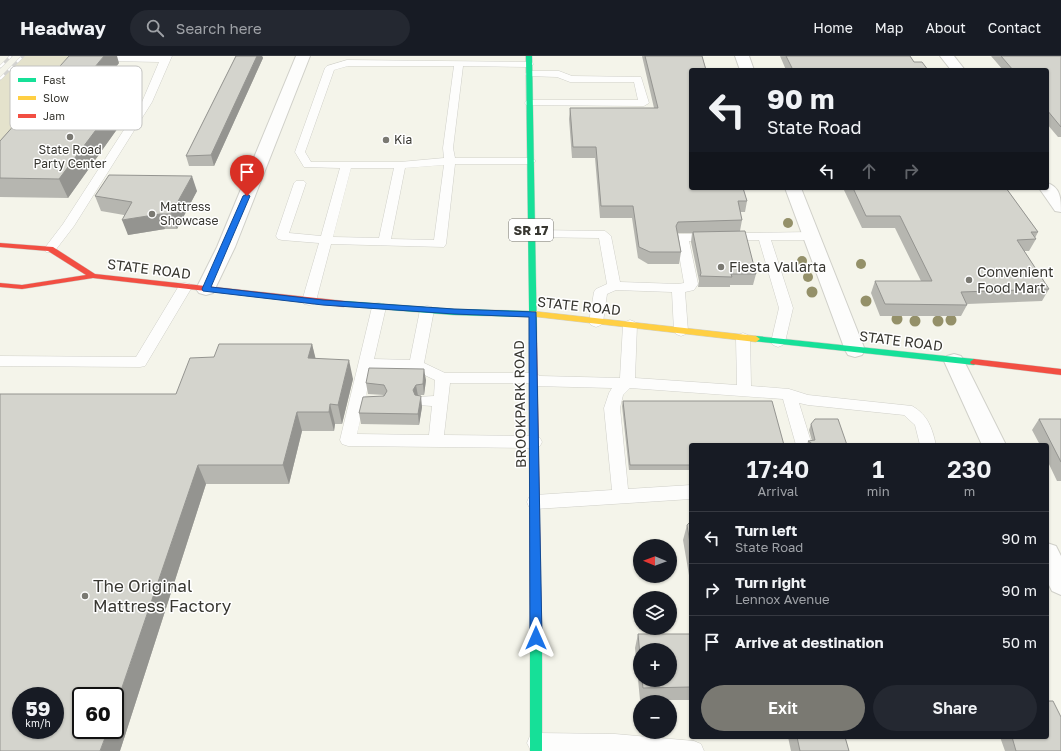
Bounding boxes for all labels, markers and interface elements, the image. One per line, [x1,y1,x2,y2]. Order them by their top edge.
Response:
search box [130,10,410,46]
text: Headway [20,16,106,39]
icon: search [144,17,166,39]
text: Search here [176,19,262,37]
text: Home [813,19,853,36]
text: Map [875,19,903,36]
text: About [925,19,966,36]
text: Contact [988,19,1041,36]
legend [10,66,142,130]
text: Fast [43,73,66,86]
text: 90 m [767,82,834,115]
icon: left [701,84,753,136]
text: Slow [43,91,69,104]
text: Jam [43,109,65,122]
text: State Road [767,116,862,138]
marker: State Road Party Center [65,132,75,142]
place label: Kia [394,132,412,147]
marker: Kia [381,135,391,145]
place label: State Road Party Center [33,142,107,171]
pin [230,155,264,196]
icon: left [816,160,838,182]
icon: ahead [858,160,880,182]
icon: right [900,160,922,182]
icon: arrive [236,161,258,183]
place label: Mattress Showcase [160,199,218,228]
marker: Mattress Showcase [147,209,157,219]
road number: SR 17 [509,219,553,241]
street label: STATE ROAD [106,255,192,282]
place label: Fiesta Vallarta [729,258,826,275]
marker: Fiesta Vallarta [716,262,726,272]
place label: Convenient Food Mart [977,263,1053,296]
marker: Convenient Food Mart [964,275,974,285]
street label: STATE ROAD [536,293,622,318]
street label: STATE ROAD [858,327,944,354]
street label: BROOKPARK ROAD [510,340,529,468]
text: 17:40 [746,454,809,483]
text: 1 [872,454,884,483]
text: 230 [947,454,992,483]
text: Arrival [758,483,798,499]
text: min [867,483,890,499]
text: m [964,483,975,499]
text: Turn left [735,521,797,539]
icon: left [701,527,723,549]
text: 90 m [1002,529,1037,547]
north arrow [633,539,677,583]
map controls [633,539,677,739]
text: State Road [735,539,803,555]
text: Turn right [735,573,806,591]
place label: The Original Mattress Factory [93,575,232,616]
icon: right [701,579,723,601]
text: 90 m [1002,581,1037,599]
marker: The Original Mattress Factory [80,591,90,601]
button: layers [633,591,677,635]
text: Lennox Avenue [735,591,830,607]
position arrow [515,617,557,659]
icon: arrive [701,631,723,653]
text: Arrive at destination [735,633,884,651]
text: 50 m [1002,633,1037,651]
button: + [633,643,677,687]
button: Exit [701,685,865,731]
button: Share [873,685,1037,731]
speed limit sign: 60 [72,687,124,739]
button: − [633,695,677,739]
text: 59 [26,696,50,720]
text: km/h [25,717,51,729]

